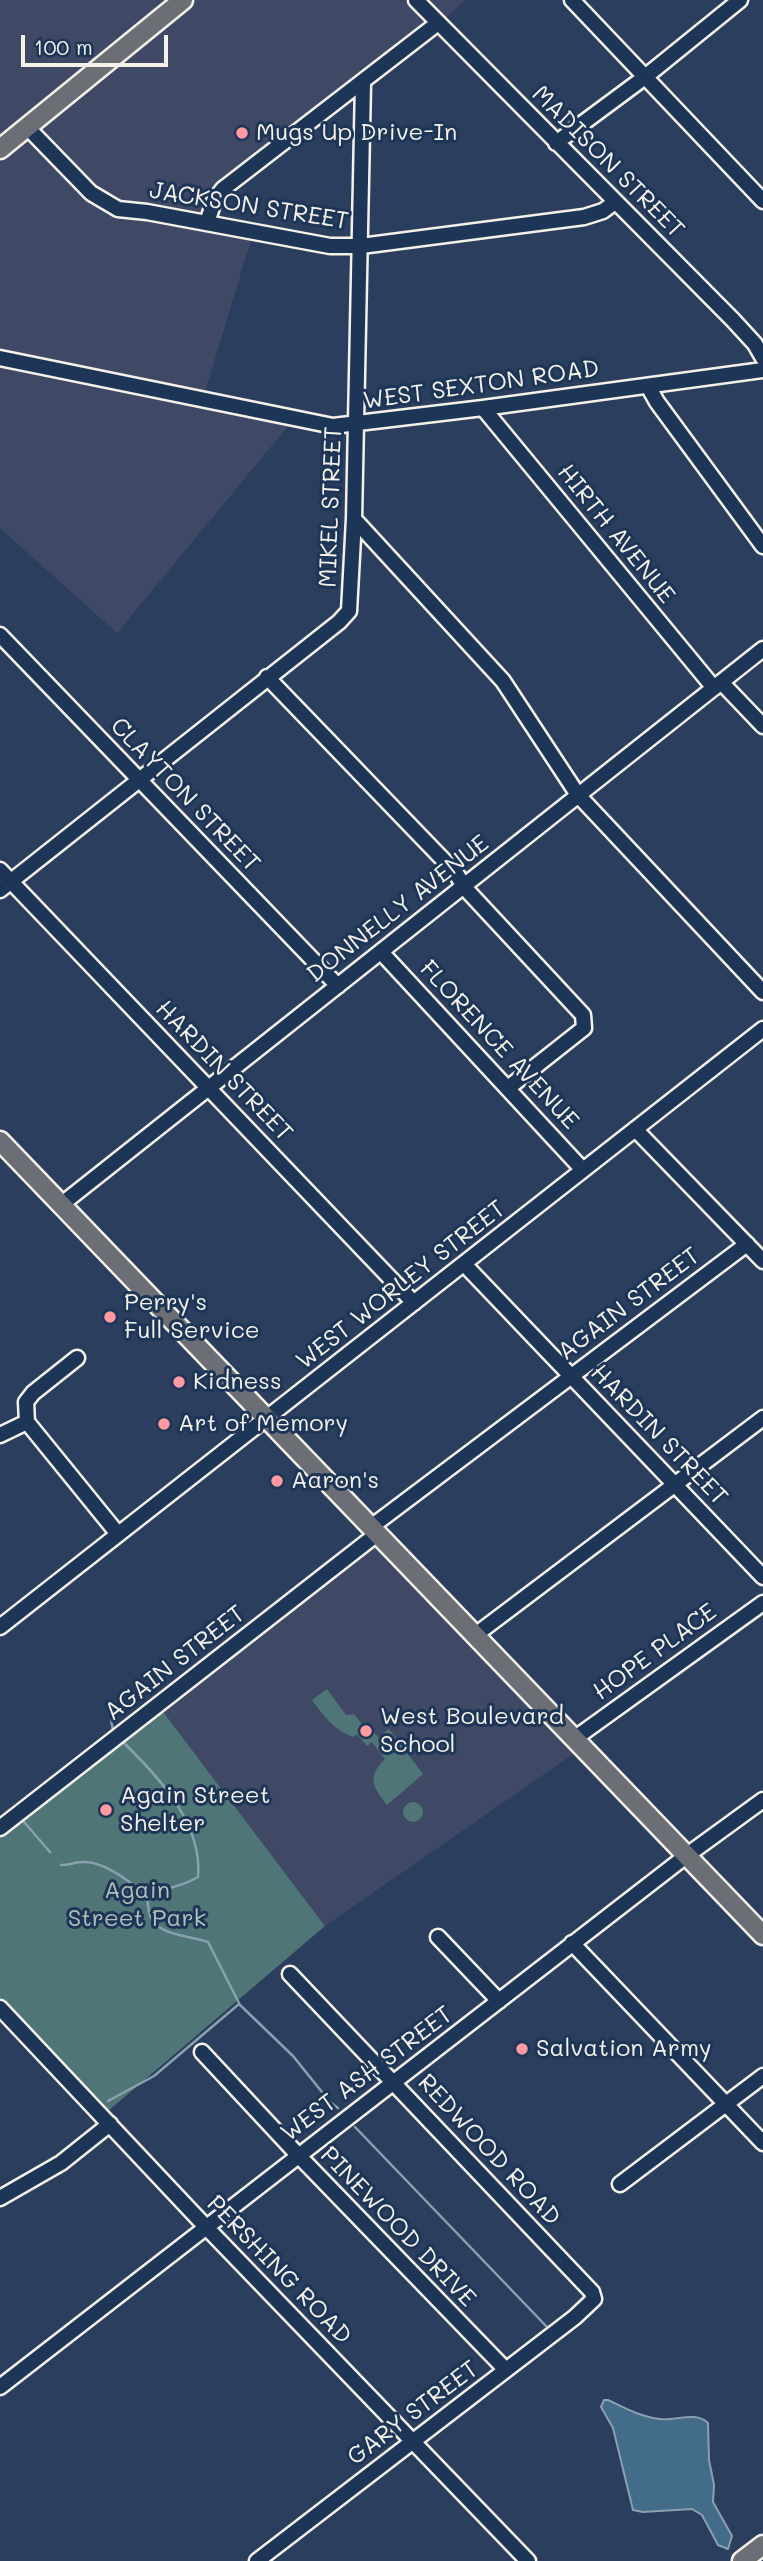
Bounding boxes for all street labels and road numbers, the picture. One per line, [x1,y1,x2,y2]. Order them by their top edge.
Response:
street label: MADISON STREET [526,80,690,244]
street label: JACKSON STREET [147,176,351,236]
street label: WEST SEXTON ROAD [361,354,601,416]
street label: MIKEL STREET [314,426,348,588]
street label: HIRTH AVENUE [551,459,681,609]
street label: CLAYTON STREET [104,712,266,878]
street label: DONNELLY AVENUE [301,829,495,989]
street label: FLORENCE AVENUE [413,955,585,1135]
street label: HARDIN STREET [150,995,298,1147]
street label: WEST WORLEY STREET [291,1194,511,1376]
street label: AGAIN STREET [552,1241,706,1367]
street label: HARDIN STREET [585,1359,733,1511]
street label: HOPE PLACE [588,1598,722,1706]
street label: AGAIN STREET [99,1599,251,1727]
street label: WEST ASH STREET [276,2000,458,2148]
street label: REDWOOD ROAD [412,2068,566,2232]
street label: PINEWOOD DRIVE [314,2141,482,2313]
street label: PERSHING ROAD [201,2190,357,2350]
street label: GARY STREET [342,2354,484,2472]

